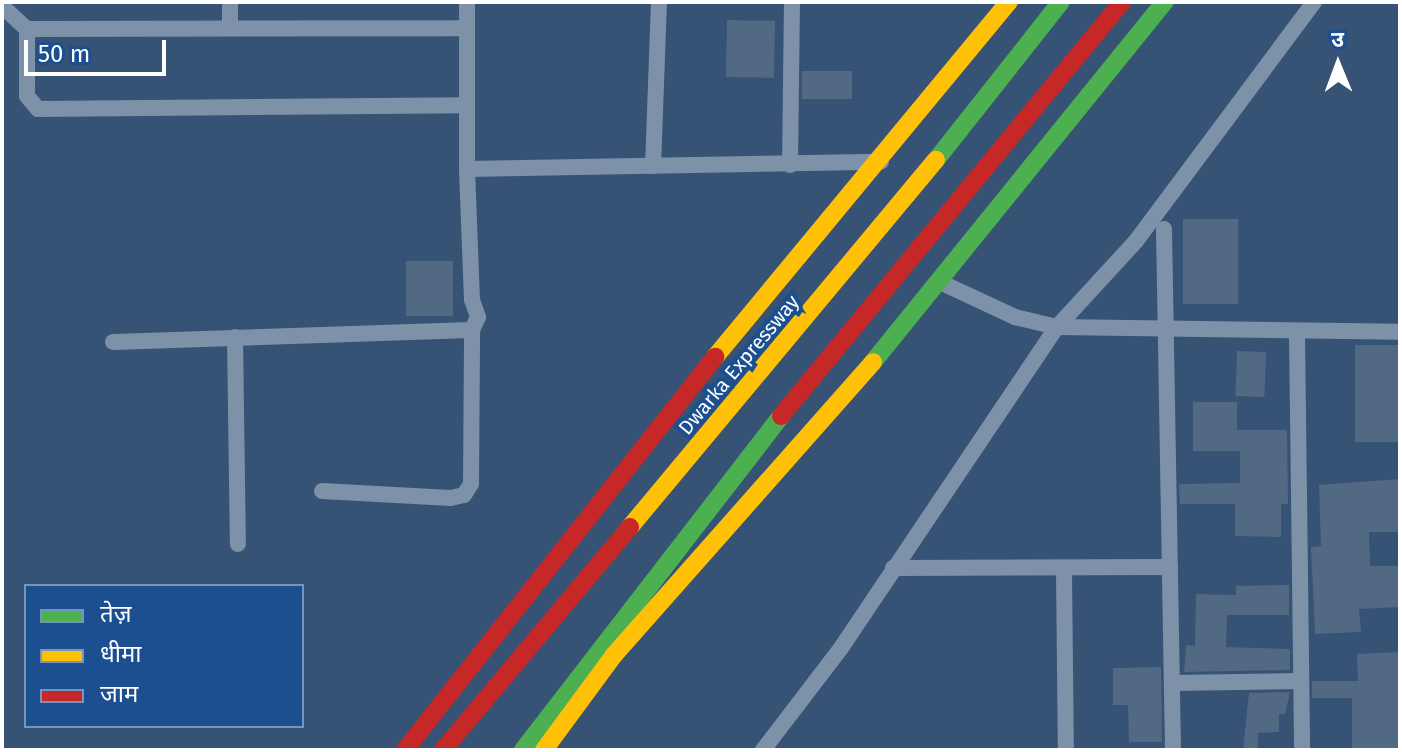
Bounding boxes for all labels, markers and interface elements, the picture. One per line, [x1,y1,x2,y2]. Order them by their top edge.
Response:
scale bar [28,24,170,74]
north arrow [1298,24,1378,104]
text: उ [1331,26,1344,53]
text: 50 m [38,40,90,68]
street label: Dwarka Expressway [674,290,804,440]
legend [24,584,304,728]
text: तेज़ [100,600,132,628]
text: धीमा [100,640,142,668]
text: जाम [100,680,138,708]

